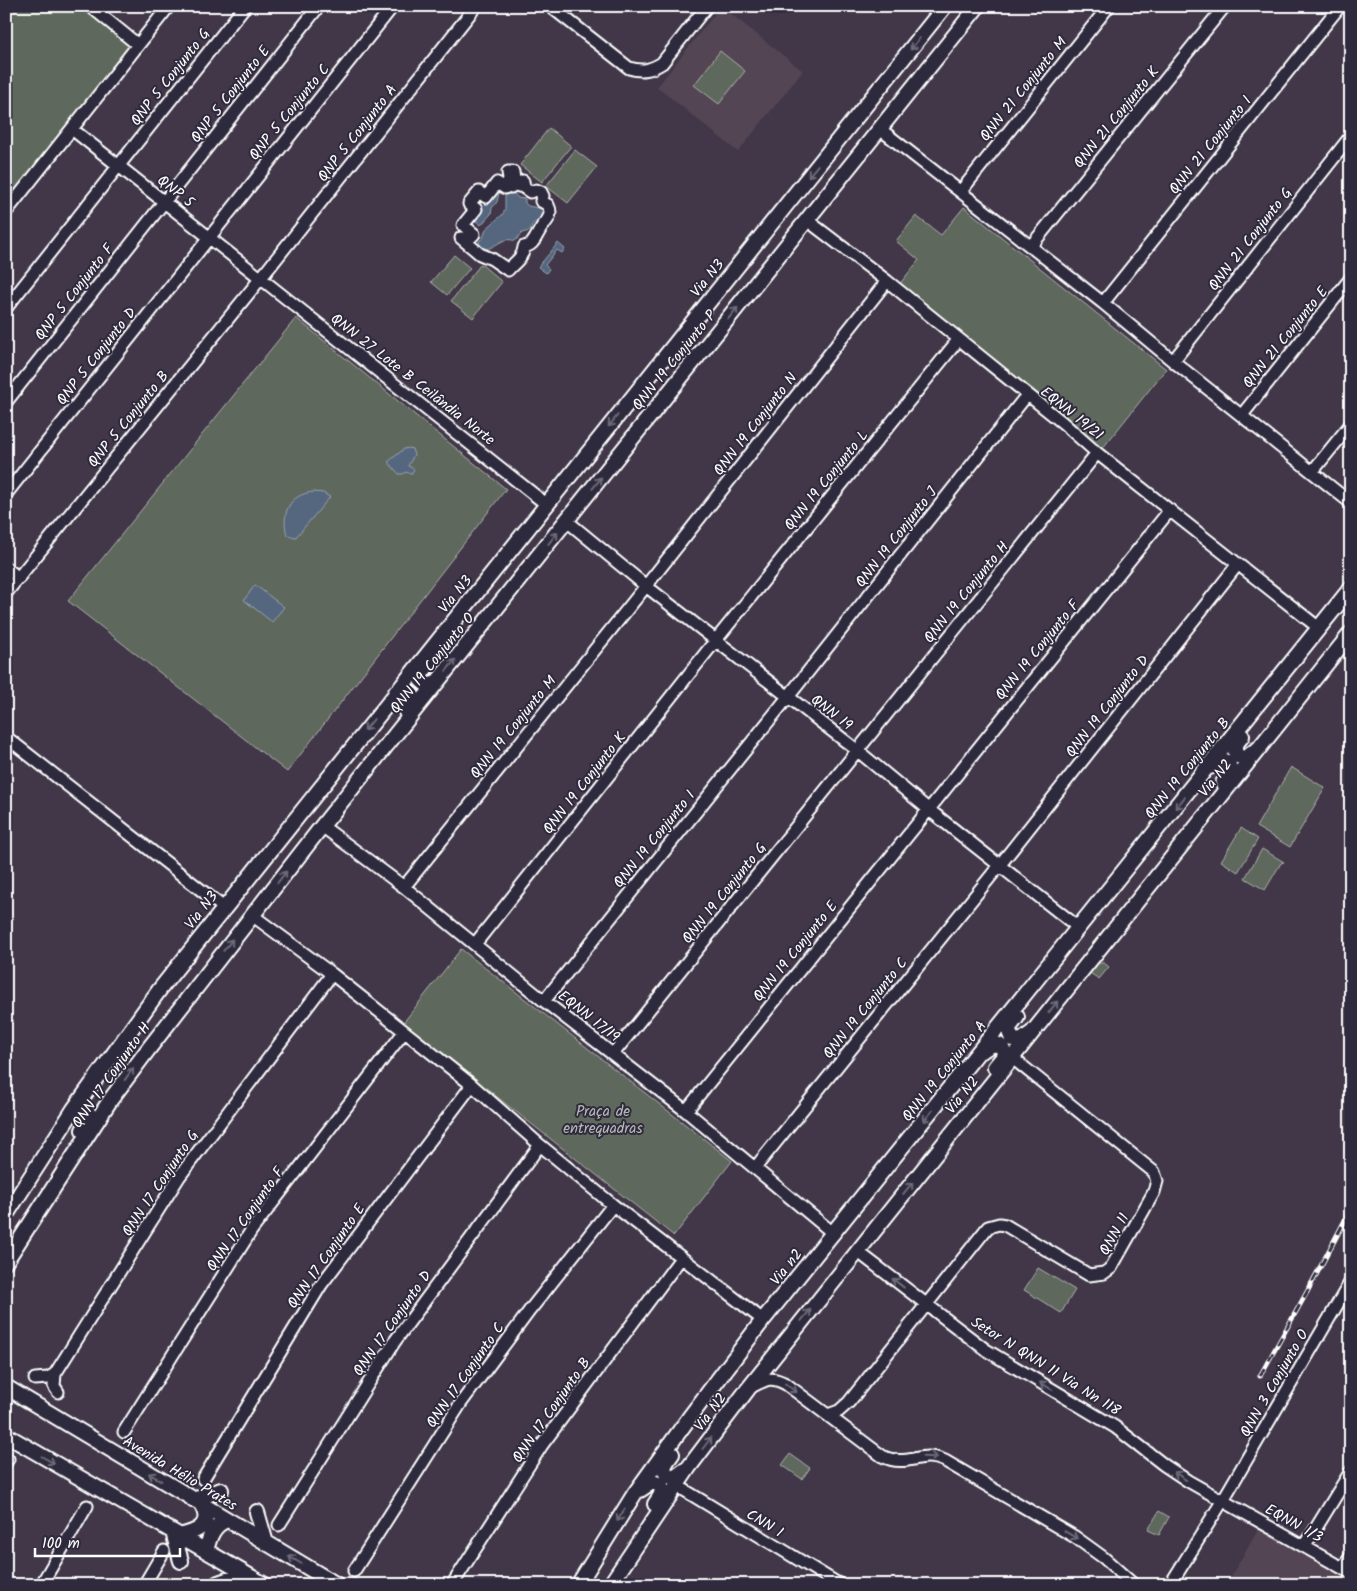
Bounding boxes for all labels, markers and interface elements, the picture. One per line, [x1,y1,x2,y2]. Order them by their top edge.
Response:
street label: QNP 5 Conjunto G [125,24,217,132]
street label: QNN 21 Conjunto M [974,32,1074,147]
one-way arrow [909,38,920,51]
street label: QNP 5 Conjunto E [185,40,277,149]
street label: QNP 5 Conjunto C [243,59,336,166]
street label: QNN 21 Conjunto K [1068,61,1166,174]
street label: QNP 5 Conjunto A [312,80,404,188]
street label: QNN 21 Conjunto I [1163,91,1259,200]
one-way arrow [807,164,818,177]
street label: QNP 5 [151,169,200,215]
street label: QNN 21 Conjunto G [1203,183,1299,297]
street label: QNP 5 Conjunto F [29,238,121,346]
street label: Via N3 [685,254,731,303]
street label: QNN 21 Conjunto E [1237,280,1335,394]
street label: QNP 5 Conjunto D [51,302,143,411]
street label: QNN 19 Conjunto P [627,304,724,416]
one-way arrow [727,306,738,319]
street label: QNN 27 Lote B Ceilândia Norte [325,308,500,452]
street label: QNP 5 Conjunto B [82,366,176,473]
street label: QNN 19 Conjunto N [708,368,804,481]
street label: EQNN 19/21 [1034,381,1108,447]
one-way arrow [607,414,618,427]
street label: QNN 19 Conjunto L [779,425,875,536]
one-way arrow [592,476,602,490]
street label: QNN 19 Conjunto J [850,481,945,593]
one-way arrow [547,532,558,545]
street label: QNN 19 Conjunto H [918,536,1016,649]
street label: Via N3 [433,570,479,619]
street label: QNN 19 Conjunto F [990,594,1087,706]
street label: QNN 19 Conjunto O [384,608,481,720]
street label: QNN 19 Conjunto D [1060,650,1156,763]
one-way arrow [446,659,457,672]
street label: QNN 19 Conjunto M [464,671,563,785]
street label: QNN 19 [805,689,858,737]
street label: QNN 19 Conjunto B [1139,713,1236,825]
one-way arrow [364,718,375,731]
street label: QNN 19 Conjunto K [537,727,633,840]
street label: Via N2 [1193,754,1239,803]
street label: QNN 19 Conjunto I [608,785,702,894]
one-way arrow [1174,796,1185,809]
street label: QNN 19 Conjunto G [676,838,773,950]
one-way arrow [276,871,287,884]
street label: Via N3 [179,886,225,935]
street label: QNN 19 Conjunto E [747,895,845,1007]
one-way arrow [223,939,234,952]
street label: QNN 19 Conjunto C [817,953,914,1065]
street label: EQNN 17/19 [552,985,625,1049]
one-way arrow [1047,1000,1058,1013]
street label: QNN 19 Conjunto A [896,1016,993,1128]
street label: QNN 17 Conjunto H [66,1017,158,1134]
one-way arrow [124,1068,135,1081]
street label: Via N2 [940,1071,986,1120]
park label: Praça de entrequadras [563,1100,643,1141]
one-way arrow [923,1110,934,1123]
street label: QNN 17 Conjunto G [116,1125,205,1242]
street label: QNN 17 Conjunto F [201,1161,292,1277]
one-way arrow [902,1182,913,1195]
street label: QNN 17 Conjunto E [281,1198,373,1314]
street label: QNN 11 [1093,1209,1137,1260]
street label: Via n2 [764,1244,809,1291]
street label: QNN 17 Conjunto D [347,1265,439,1382]
one-way arrow [891,1278,905,1288]
one-way arrow [801,1309,812,1322]
street label: Setor N QNN 11 Via Nn 118 [966,1311,1126,1423]
street label: QNN 17 Conjunto C [420,1318,511,1433]
street label: QNN 3 Conjunto O [1234,1325,1316,1442]
street label: QNN 17 Conjunto B [506,1353,597,1468]
one-way arrow [1039,1380,1053,1390]
one-way arrow [784,1383,797,1394]
street label: Via N2 [688,1388,733,1437]
street label: Avenida Hélio Prates [118,1430,242,1518]
one-way arrow [701,1437,712,1450]
one-way arrow [921,1453,937,1462]
one-way arrow [41,1455,55,1465]
one-way arrow [1174,1471,1188,1481]
one-way arrow [149,1472,163,1482]
street label: EQNN 1/3 [1260,1498,1327,1550]
street label: CNN 1 [741,1503,788,1545]
one-way arrow [616,1508,626,1522]
scale bar [35,1526,180,1558]
one-way arrow [1063,1531,1077,1541]
text: 100 m [42,1532,80,1556]
one-way arrow [288,1555,303,1565]

